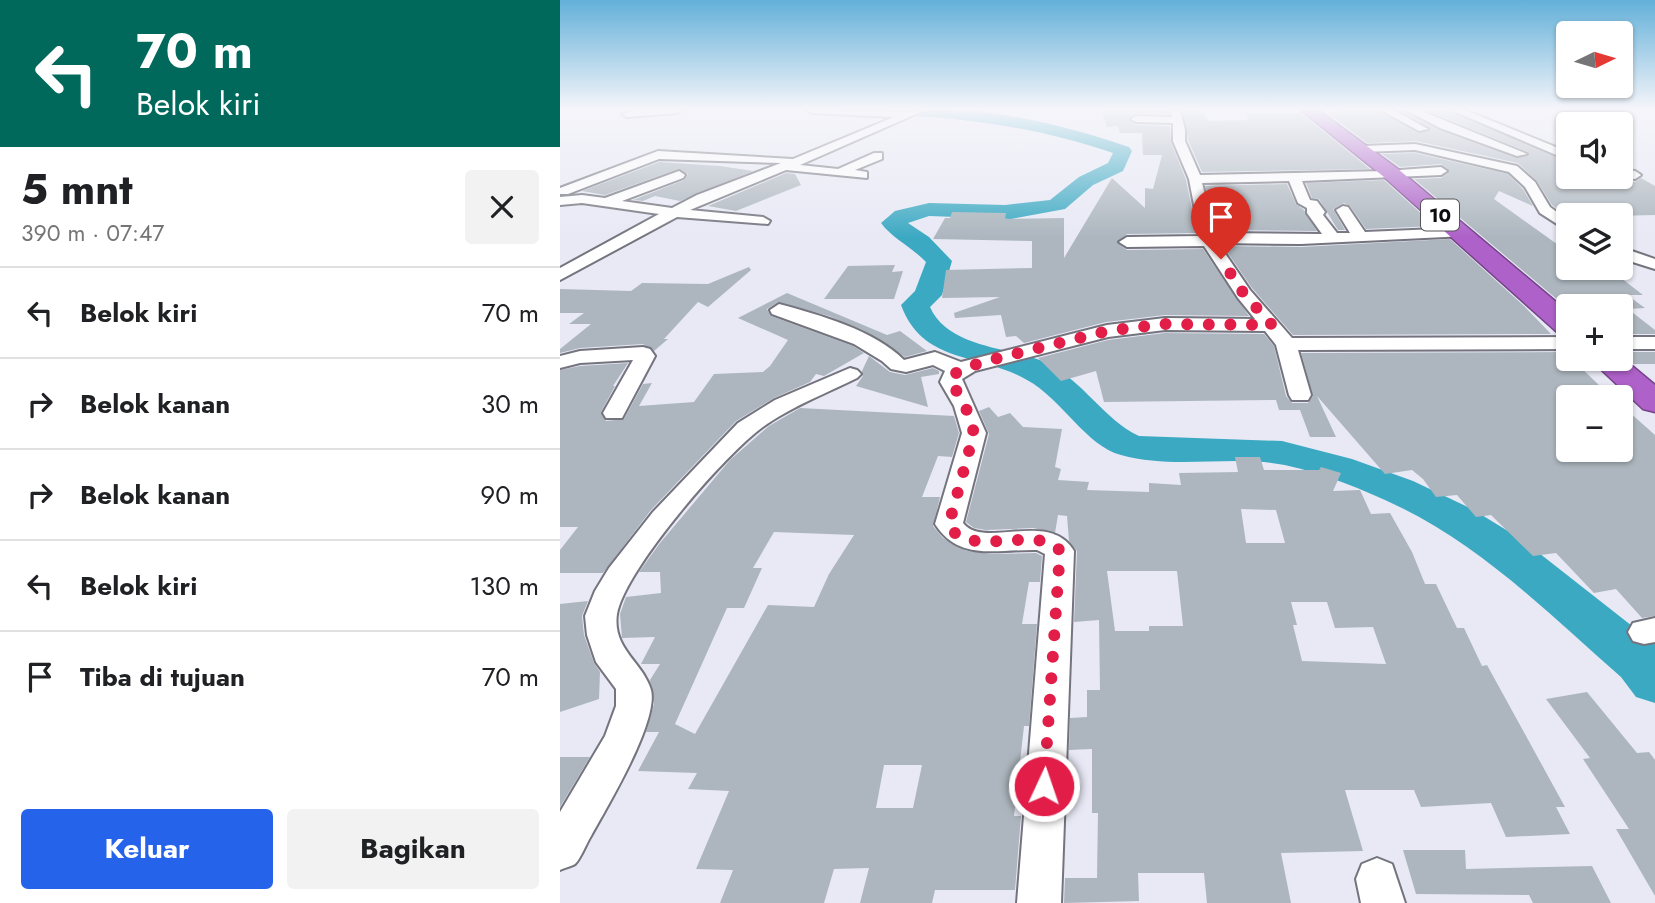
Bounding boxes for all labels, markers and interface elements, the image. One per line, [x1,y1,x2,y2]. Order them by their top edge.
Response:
text: 70 m [136,16,253,86]
north arrow [1556,21,1633,98]
map controls [1556,21,1633,462]
icon: left [21,28,112,119]
text: Belok kiri [136,81,261,127]
button: sound [1556,112,1633,189]
text: 5 mnt [21,159,133,220]
button: close [465,170,539,244]
pin [1191,187,1251,259]
icon: arrive [1202,198,1240,236]
road number: 10 [1421,200,1459,230]
button: layers [1556,203,1633,280]
text: 390 m · 07:47 [21,216,164,250]
icon: left [21,294,59,332]
text: Belok kiri [80,294,197,332]
text: 70 m [482,294,539,332]
button: + [1556,294,1633,371]
icon: right [21,385,59,423]
text: Belok kanan [80,385,230,423]
text: 30 m [481,385,539,423]
button: − [1556,385,1633,462]
icon: right [21,476,59,514]
text: Belok kanan [80,476,230,514]
text: 90 m [480,476,539,514]
icon: left [21,567,59,605]
text: Belok kiri [80,567,197,605]
text: 130 m [469,567,539,605]
icon: arrive [21,658,59,696]
text: Tiba di tujuan [80,658,245,696]
text: 70 m [482,658,539,696]
position arrow [1007,749,1081,823]
button: Keluar [21,809,273,889]
button: Bagikan [287,809,539,889]

